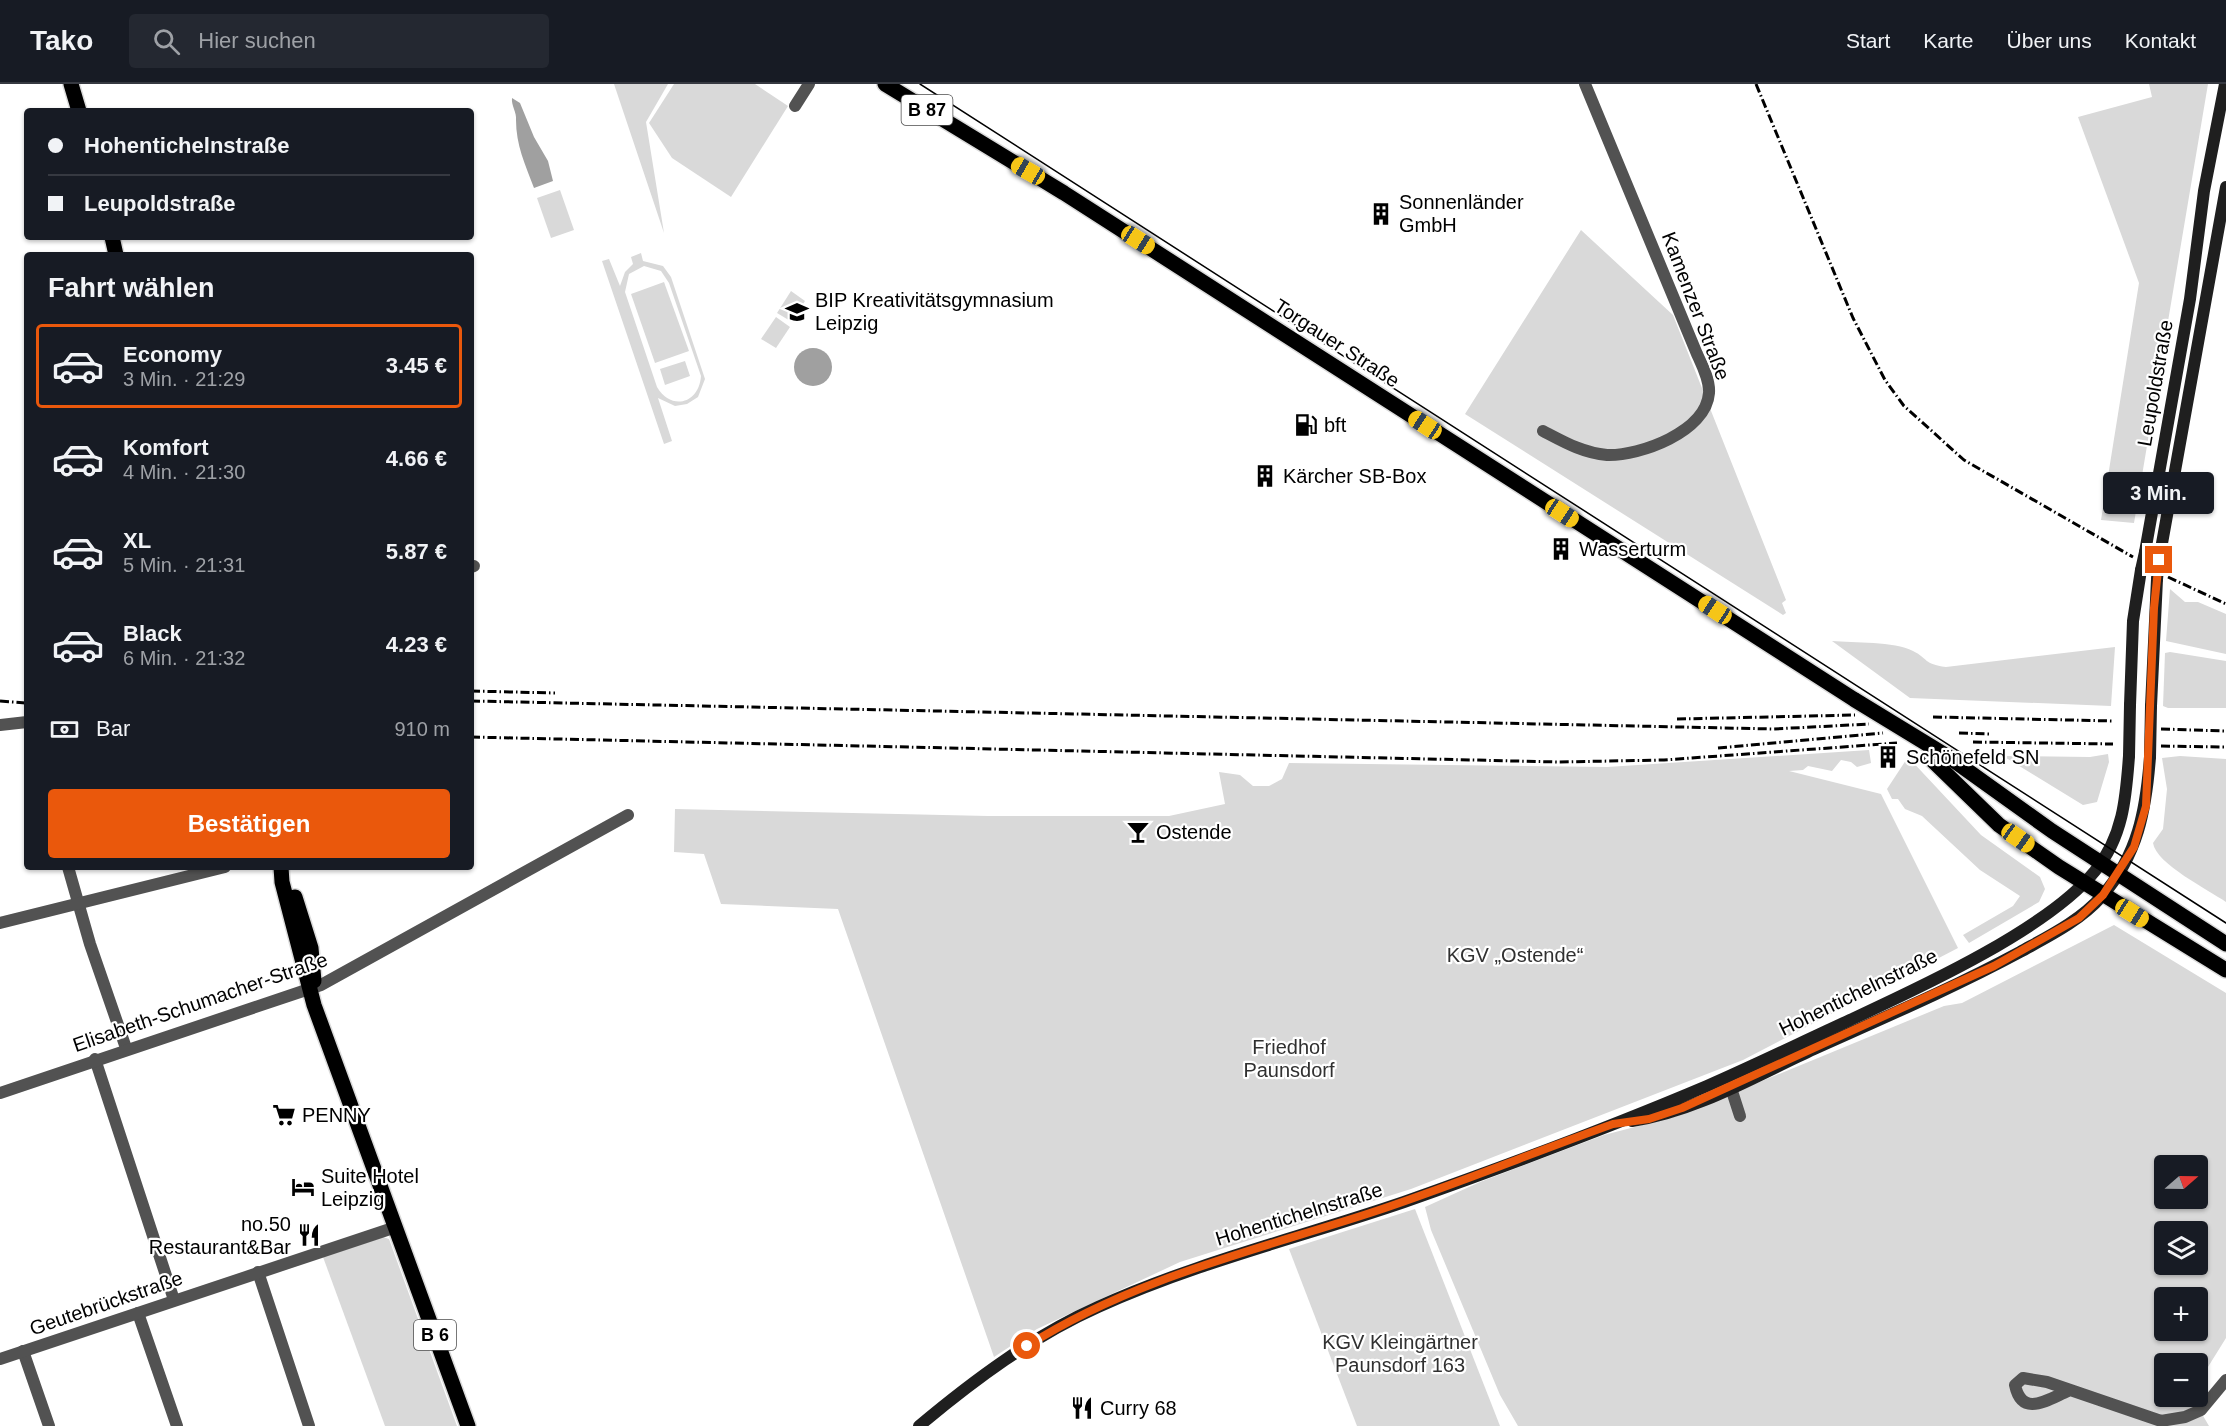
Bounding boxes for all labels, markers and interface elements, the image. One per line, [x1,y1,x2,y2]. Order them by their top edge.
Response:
search box [129,14,549,68]
text: Tako [30,25,93,56]
icon: search [150,25,183,58]
text: Hier suchen [198,28,316,53]
text: Start [1846,29,1890,52]
text: Karte [1923,29,1974,52]
text: Über uns [2007,29,2092,52]
text: Kontakt [2125,29,2196,52]
road number: B 87 [902,95,952,125]
text: Hohentichelnstraße [84,133,289,158]
car [1008,154,1048,188]
text: Leupoldstraße [84,191,236,216]
place label: Sonnenländer GmbH [1399,191,1524,236]
building icon: Sonnenländer GmbH [1368,201,1394,227]
car [1118,223,1158,257]
street label: Kamenzer Straße [1658,229,1734,383]
text: Fahrt wählen [48,273,215,303]
place label: BIP Kreativitätsgymnasium Leipzig [815,289,1054,334]
street label: Torgauer Straße [1270,294,1404,392]
school or university icon: BIP Kreativitätsgymnasium Leipzig [784,299,810,325]
street label: Leupoldstraße [2133,318,2177,448]
icon: car [51,339,105,393]
text: Economy [123,342,222,367]
text: 3.45 € [386,353,447,378]
text: 3 Min. · 21:29 [123,368,245,390]
car [1405,408,1445,442]
fuel station icon: bft [1293,412,1319,438]
place label: bft [1324,414,1347,436]
icon: car [51,432,105,486]
text: Komfort [123,435,209,460]
text: 4.66 € [386,446,447,471]
text: 4 Min. · 21:30 [123,461,245,483]
building icon: Kärcher SB-Box [1252,463,1278,489]
place label: Kärcher SB-Box [1283,465,1426,487]
callout: 3 Min. [2104,473,2214,515]
text: 3 Min. [2130,482,2187,504]
car [1542,496,1582,530]
icon: car [51,525,105,579]
text: XL [123,528,151,553]
building icon: Wasserturm [1548,536,1574,562]
place label: Wasserturm [1579,538,1686,560]
text: 5.87 € [386,539,447,564]
route end [2145,546,2172,573]
text: 5 Min. · 21:31 [123,554,245,576]
car [1695,593,1735,627]
icon: car [51,618,105,672]
text: Black [123,621,182,646]
text: 4.23 € [386,632,447,657]
text: 6 Min. · 21:32 [123,647,245,669]
icon: cash [48,713,81,746]
text: Bar [96,716,130,741]
text: 910 m [394,718,450,740]
building icon: Schönefeld SN [1875,744,1901,770]
place label: Schönefeld SN [1906,746,2039,768]
button: Bestätigen [48,789,450,858]
bar icon: Ostende [1125,819,1151,845]
car [1998,820,2038,856]
place label: Ostende [1156,821,1232,843]
car [2112,896,2152,930]
park label: KGV „Ostende“ [1447,944,1583,966]
street label: Hohentichelnstraße [1775,944,1941,1040]
street label: Elisabeth-Schumacher-Straße [70,948,330,1056]
park label: Friedhof Paunsdorf [1243,1036,1335,1081]
supermarket icon: PENNY [271,1102,297,1128]
place label: PENNY [302,1104,371,1126]
north arrow [2154,1155,2208,1209]
map controls [2154,1155,2208,1407]
place label: Suite Hotel Leipzig [321,1165,419,1210]
hotel icon: Suite Hotel Leipzig [290,1174,316,1200]
street label: Hohentichelnstraße [1213,1178,1385,1250]
place label: no.50 Restaurant&Bar [149,1213,291,1258]
button: layers [2154,1221,2208,1275]
restaurant icon: no.50 Restaurant&Bar [296,1222,322,1248]
street label: Geutebrückstraße [27,1267,185,1339]
button: + [2154,1287,2208,1341]
road number: B 6 [414,1320,456,1350]
park label: KGV Kleingärtner Paunsdorf 163 [1322,1331,1478,1376]
route start [1013,1332,1040,1359]
button: − [2154,1353,2208,1407]
restaurant icon: Curry 68 [1069,1395,1095,1421]
place label: Curry 68 [1100,1397,1177,1419]

